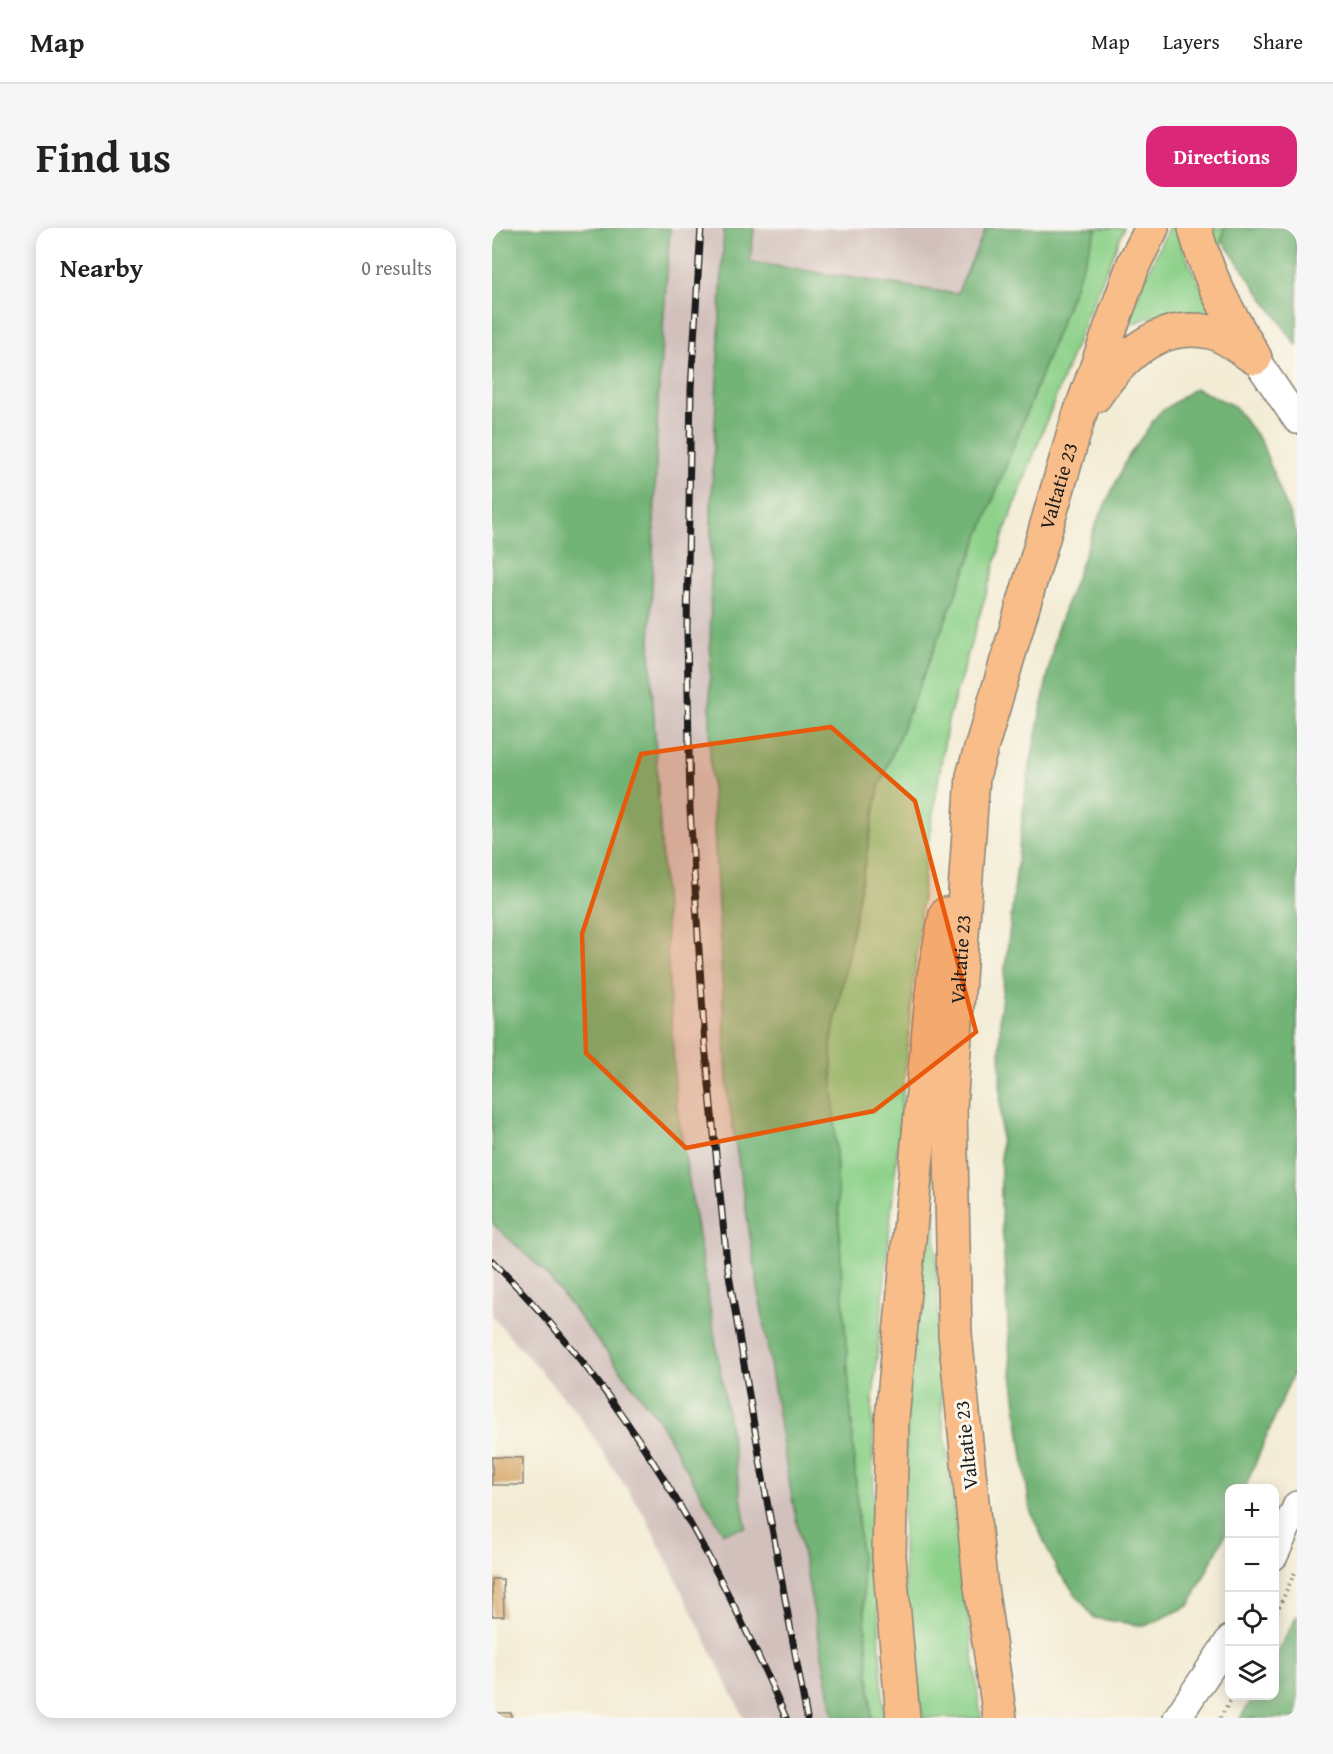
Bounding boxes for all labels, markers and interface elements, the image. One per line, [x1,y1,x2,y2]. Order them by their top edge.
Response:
text: Map [30,21,84,62]
text: Map [1091,26,1130,57]
text: Layers [1163,26,1220,57]
text: Share [1253,26,1303,57]
text: Find us [36,126,171,187]
button: Directions [1146,126,1297,187]
text: Nearby [60,248,143,287]
text: 0 results [361,253,432,282]
street label: Valtatie 23 [1031,439,1084,533]
street label: Valtatie 23 [942,914,977,1005]
street label: Valtatie 23 [946,1399,985,1491]
map controls [1225,1484,1279,1700]
button: + [1225,1484,1279,1538]
button: − [1225,1538,1279,1592]
button: locate [1225,1592,1279,1646]
button: layers [1225,1646,1279,1700]

